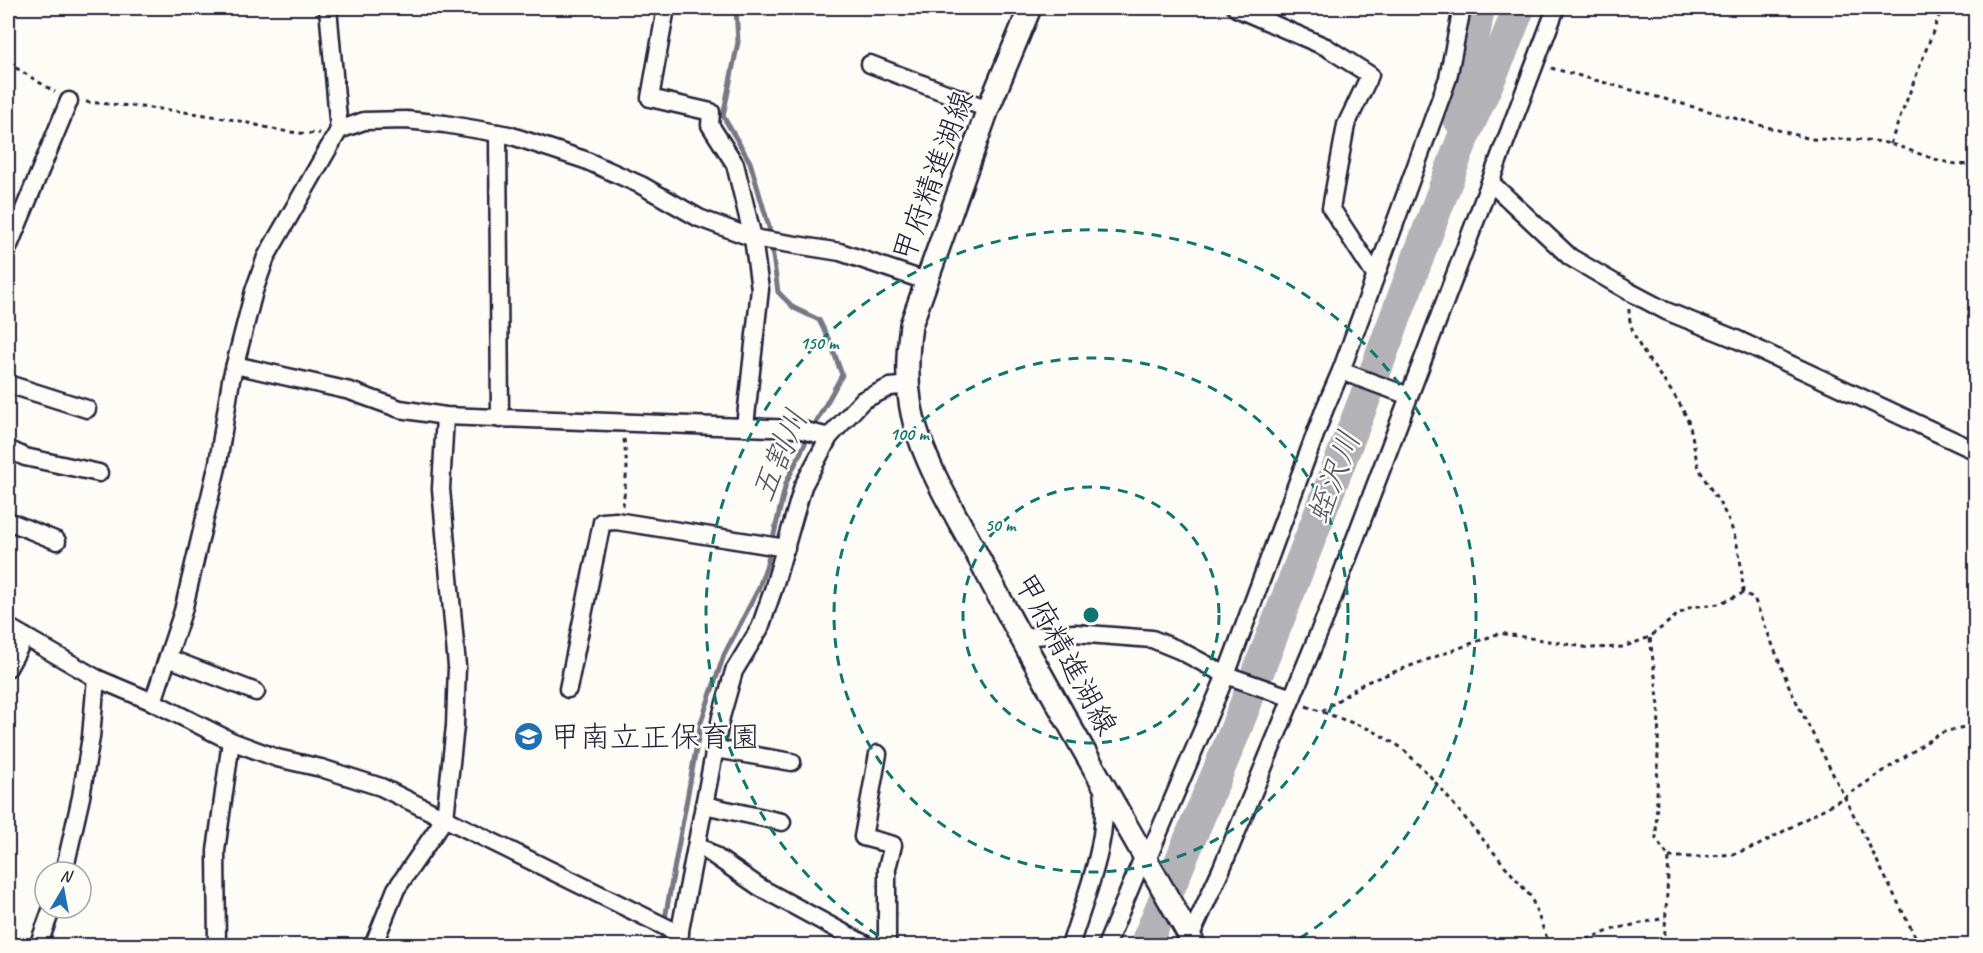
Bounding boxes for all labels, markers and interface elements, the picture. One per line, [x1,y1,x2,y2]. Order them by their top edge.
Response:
street label: 甲府精進湖線 [884,85,982,267]
text: 150 m [800,332,840,354]
water label: 五割川 [742,403,817,507]
text: 100 m [890,423,930,445]
water label: 蛭沢川 [1297,425,1370,529]
text: 50 m [985,514,1017,536]
street label: 甲府精進湖線 [1006,566,1126,742]
centre of rings [1081,605,1101,625]
place label: 甲南立正保育園 [550,718,760,756]
school or university icon: 甲南立正保育園 [513,721,545,753]
north arrow [33,860,93,920]
text: N [59,866,75,887]

